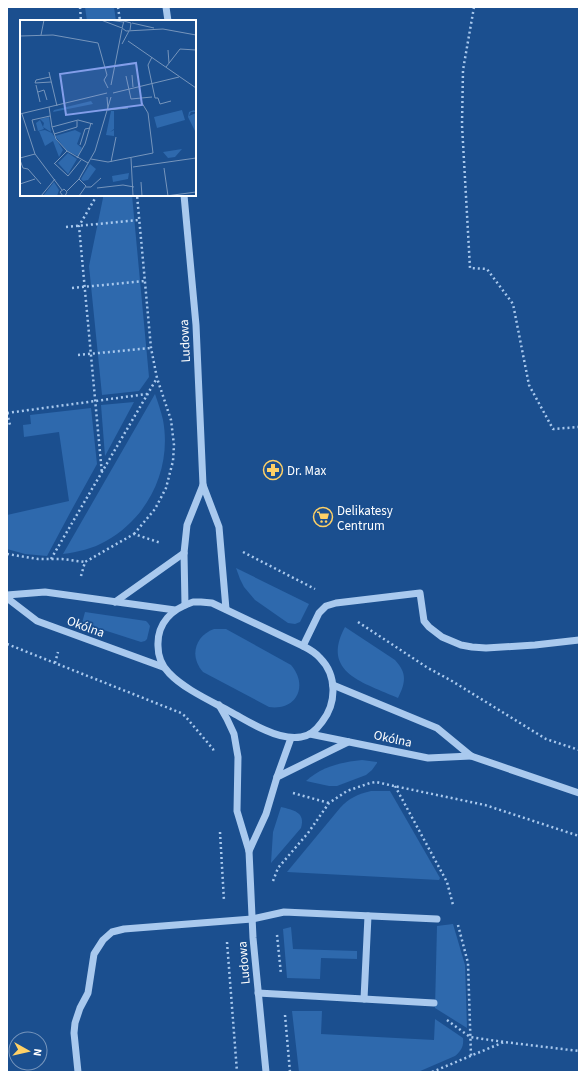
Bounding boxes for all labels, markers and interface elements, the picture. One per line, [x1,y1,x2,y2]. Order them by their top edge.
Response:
inset map [20,20,196,196]
street label: Ludowa [175,319,195,363]
pharmacy icon: Dr. Max [262,459,284,481]
place label: Dr. Max [287,462,327,480]
place label: Delikatesy Centrum [337,502,393,535]
supermarket icon: Delikatesy Centrum [312,506,334,528]
street label: Okólna [64,612,107,642]
street label: Okólna [372,726,414,752]
street label: Ludowa [233,941,255,985]
north arrow [8,1031,48,1071]
text: N [29,1048,45,1057]

